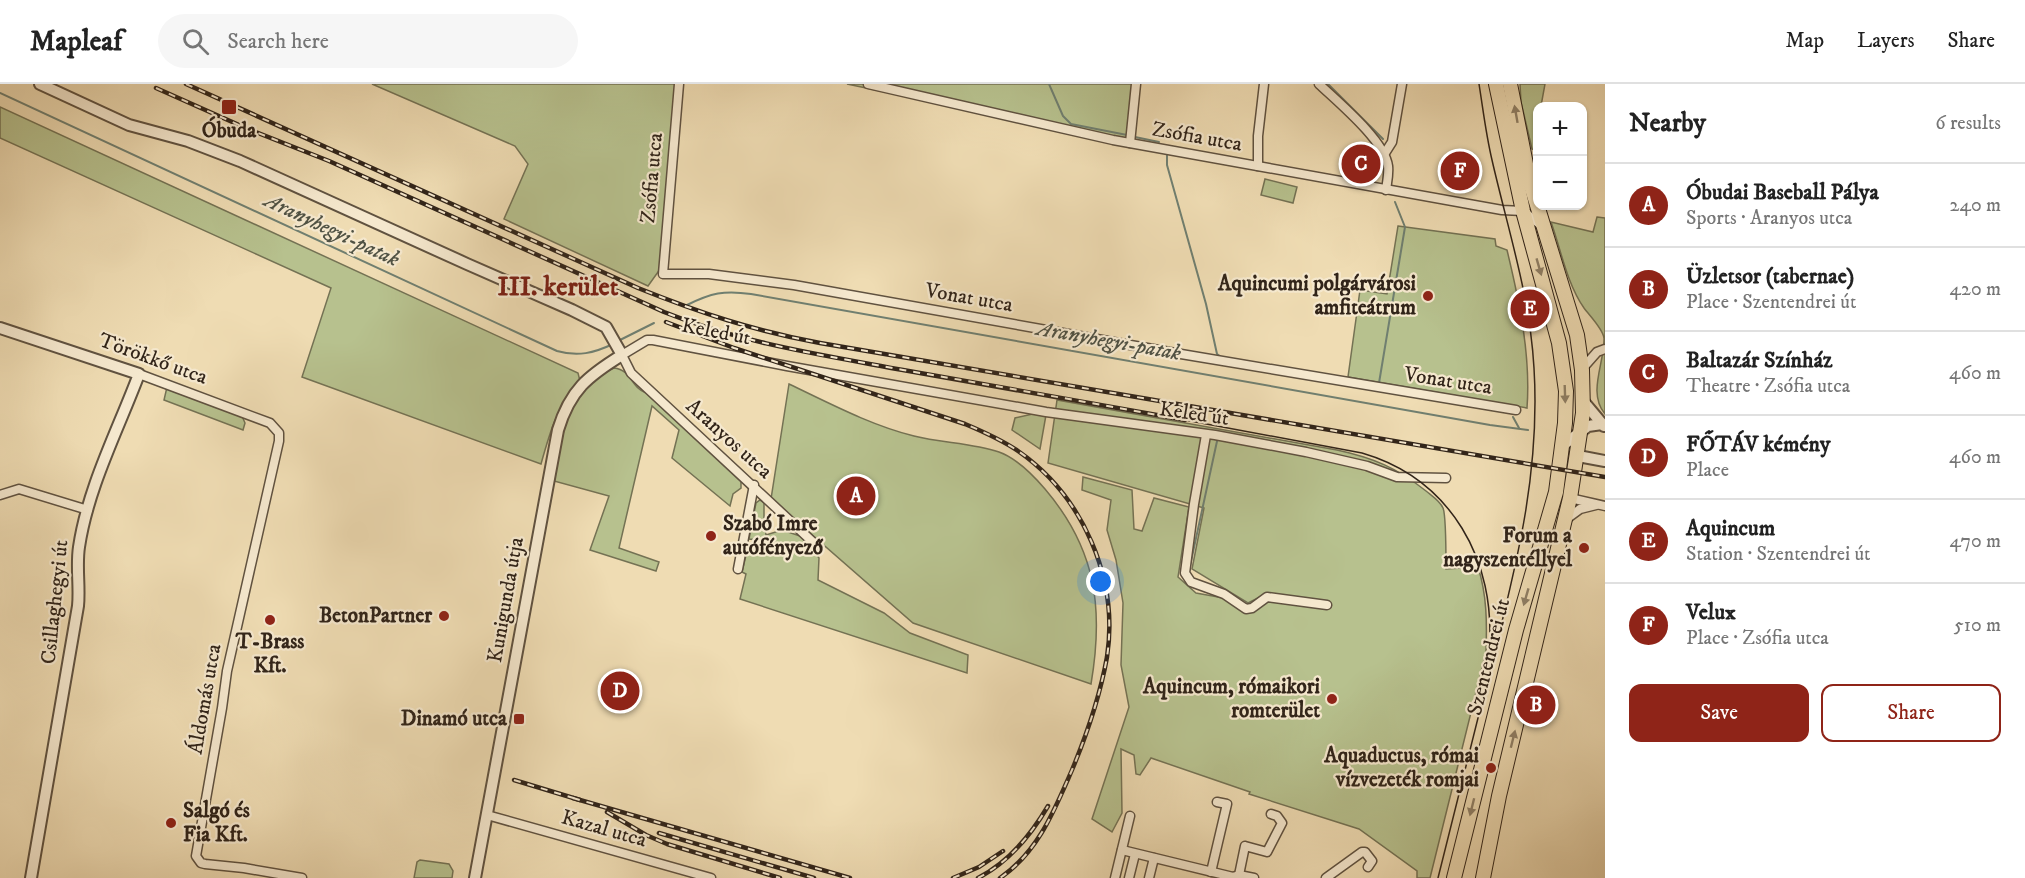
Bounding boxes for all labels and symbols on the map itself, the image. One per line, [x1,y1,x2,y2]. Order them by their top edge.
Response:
marker: Óbuda [220,98,238,116]
one-way arrow [1511,105,1520,124]
place label: Óbuda [202,116,257,144]
street label: Zsófia utca [1150,116,1244,158]
street label: Zsófia utca [635,132,669,224]
pin: C [1342,142,1380,187]
pin: F [1440,148,1480,194]
water label: Aranyhegyi-patak [257,186,405,273]
one-way arrow [1535,258,1544,276]
district label: III. kerület [498,270,619,304]
place label: Aquincumi polgárvárosi amfiteátrum [1217,271,1417,321]
street label: Vonat utca [922,277,1015,318]
pin: E [1510,286,1550,332]
marker: Aquincumi polgárvárosi amfiteátrum [1421,289,1435,303]
street label: Keled út [679,313,753,351]
water label: Aranyhegyi-patak [1032,315,1184,367]
street label: Törökkő utca [95,327,211,391]
street label: Vonat utca [1401,361,1494,401]
one-way arrow [1561,385,1570,404]
street label: Aranyos utca [680,393,778,485]
street label: Keled út [1158,396,1231,432]
pin: A [836,474,876,518]
place label: Szabó Imre autófényező [723,511,824,561]
place label: Forum a nagyszentéllyel [1443,523,1573,573]
marker: Szabó Imre autófényező [704,529,718,543]
street label: Kunigunda útja [482,535,530,665]
street label: Csillaghegyi út [36,538,74,666]
marker: Forum a nagyszentéllyel [1577,541,1591,555]
your location [1086,567,1115,596]
one-way arrow [1520,588,1530,607]
street label: Szentendrei út [1462,596,1516,718]
place label: BetonPartner [319,603,433,629]
marker: BetonPartner [437,609,451,623]
marker: T-Brass Kft. [263,613,277,627]
place label: T-Brass Kft. [235,629,304,679]
street label: Áldomás utca [181,641,227,756]
pin: D [600,668,640,714]
place label: Aquincum, rómaikori romterület [1142,674,1321,724]
pin: B [1516,682,1556,728]
marker: Aquincum, rómaikori romterület [1325,692,1339,706]
place label: Dinamó utca [401,706,508,732]
marker: Dinamó utca [512,712,526,726]
one-way arrow [1509,730,1519,748]
place label: Aquaductus, római vízvezeték romjai [1323,743,1480,794]
marker: Aquaductus, római vízvezeték romjai [1484,761,1498,775]
place label: Salgó és Fia Kft. [183,798,250,848]
one-way arrow [1467,798,1477,816]
street label: Kazal utca [558,804,650,854]
marker: Salgó és Fia Kft. [164,816,178,830]

